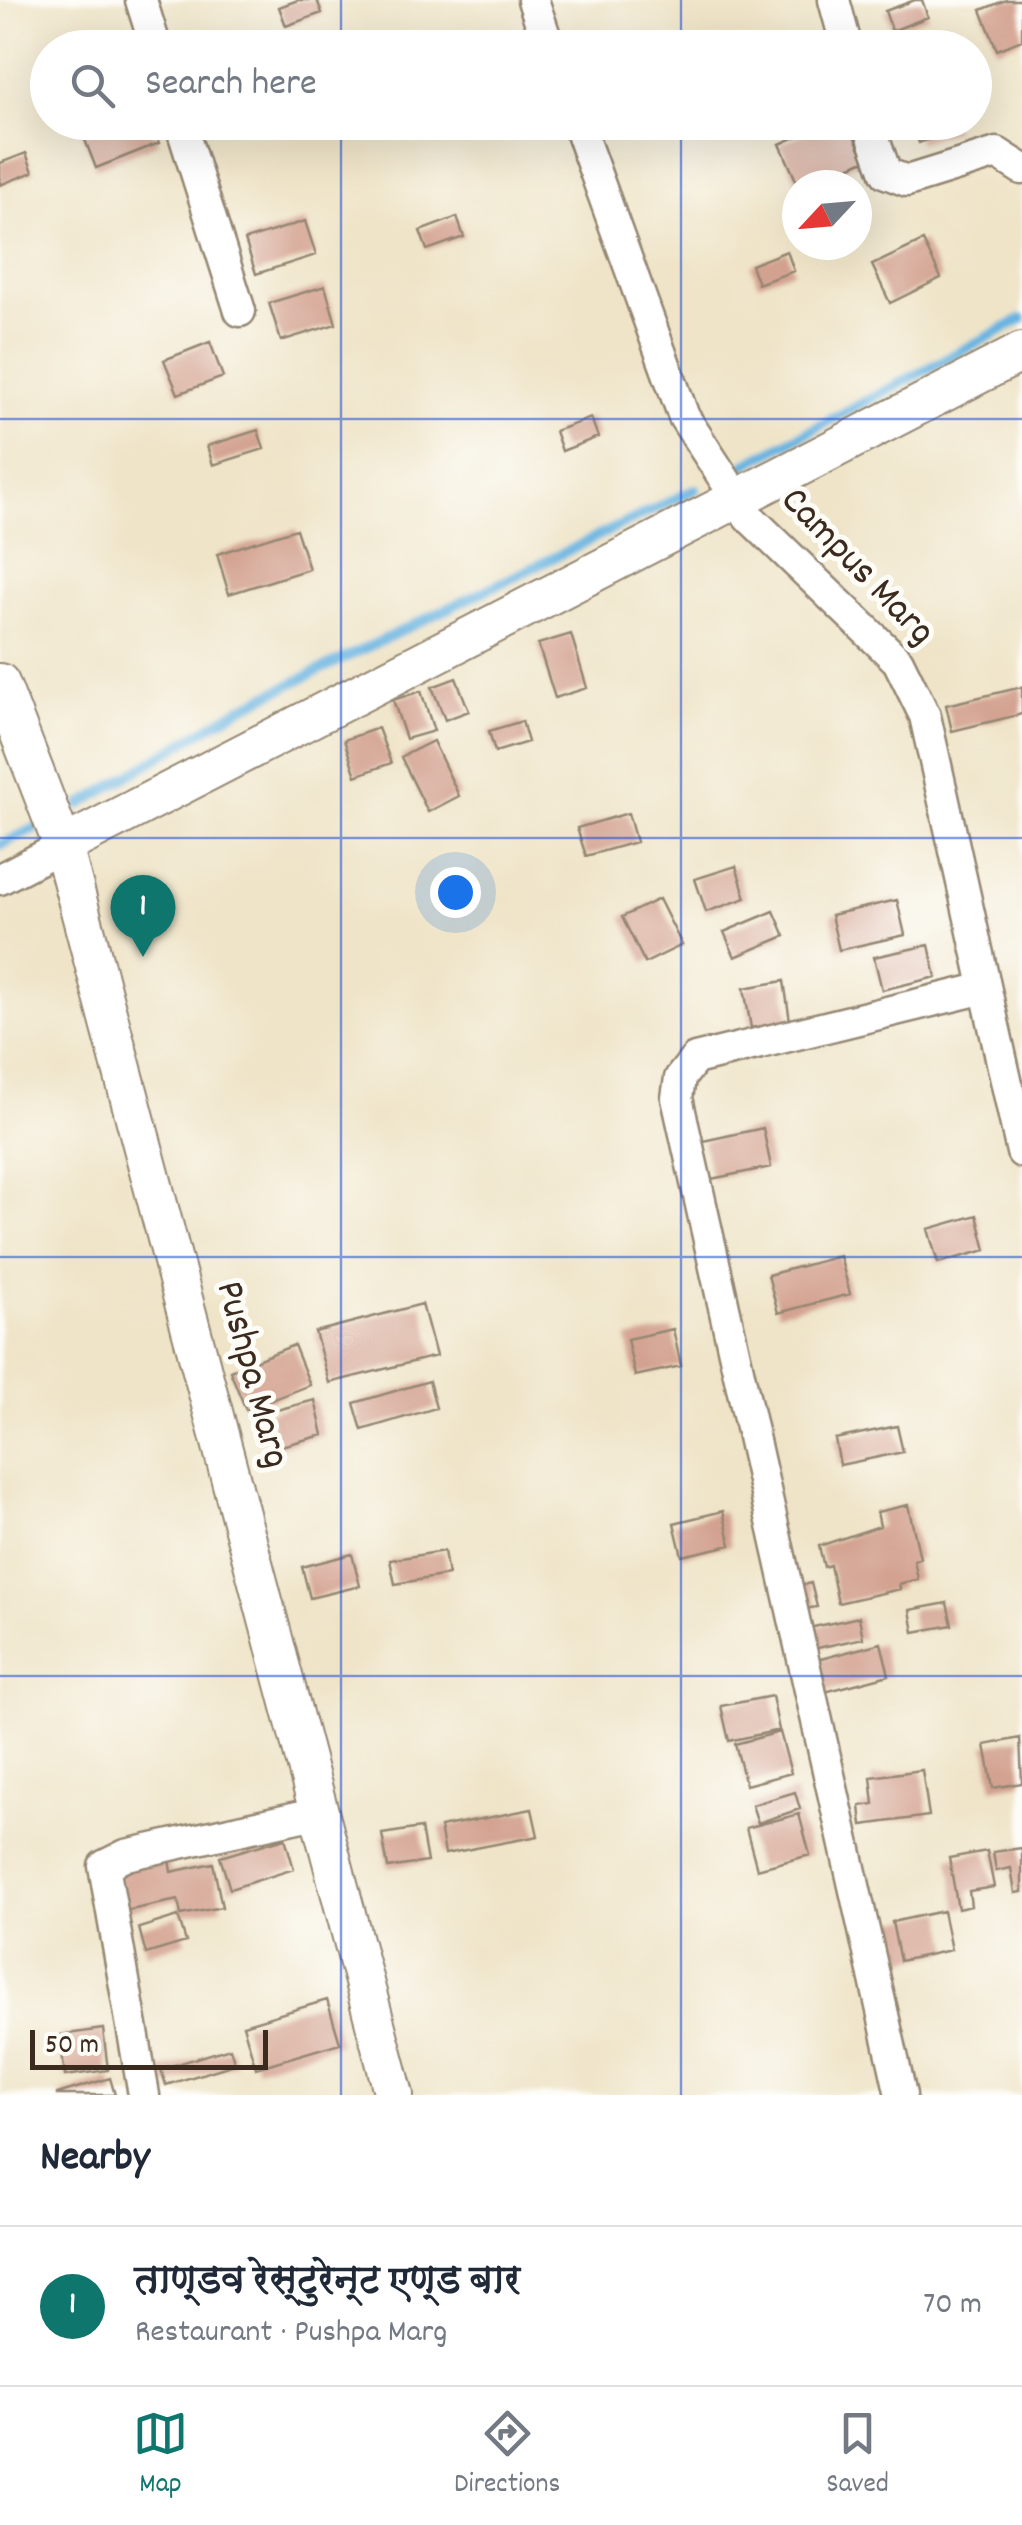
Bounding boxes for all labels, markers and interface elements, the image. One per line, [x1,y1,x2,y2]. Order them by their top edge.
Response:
search box [30,30,992,140]
icon: search [65,58,120,113]
text: Search here [145,58,317,113]
north arrow [782,170,872,260]
street label: Campus Marg [765,475,947,661]
your location [430,867,481,918]
pin: 1 [110,874,176,957]
street label: Pushpa Marg [198,1275,302,1475]
scale bar [30,2025,268,2070]
text: 50 m [45,2027,99,2067]
text: Nearby [40,2130,150,2190]
text: ताण्डव रेस्टुरेन्ट एण्ड बार [135,2256,520,2311]
text: 1 [69,2283,76,2329]
text: 70 m [923,2283,982,2329]
text: Restaurant · Pushpa Marg [135,2311,447,2357]
tab: Map [133,2406,188,2506]
tab: Directions [454,2406,560,2506]
tab: Saved [826,2406,889,2506]

